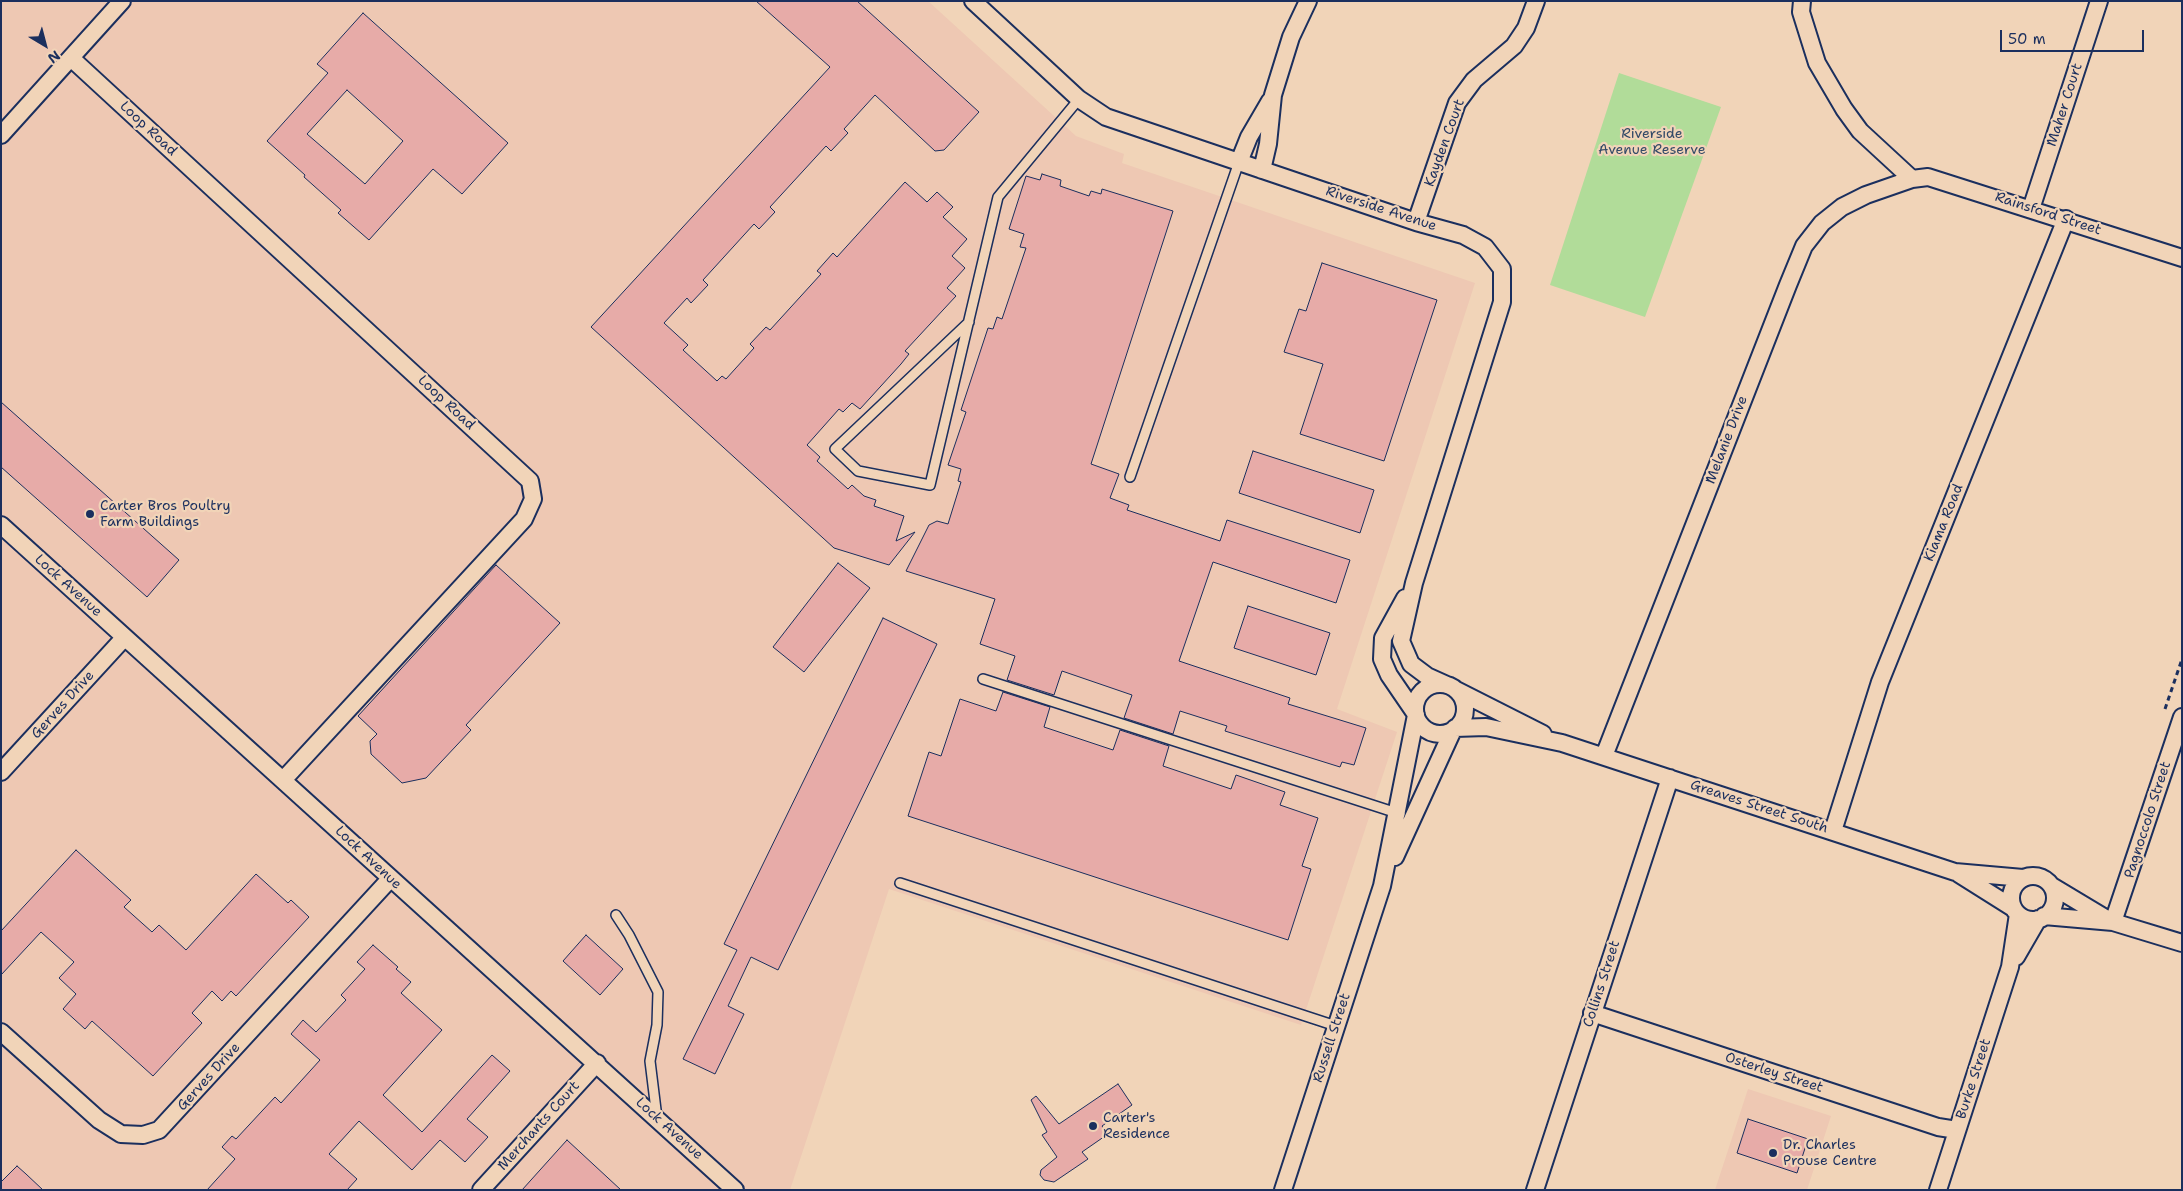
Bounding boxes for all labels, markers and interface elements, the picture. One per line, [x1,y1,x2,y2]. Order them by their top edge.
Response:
north arrow [20,20,70,70]
scale bar [2003,20,2147,52]
text: 50 m [2008,29,2046,49]
text: N [44,46,64,68]
street label: Maher Court [2044,61,2086,149]
street label: Kayden Court [1421,97,1469,189]
street label: Loop Road [116,98,180,160]
park label: Riverside Avenue Reserve [1598,126,1706,158]
street label: Riverside Avenue [1323,183,1439,235]
street label: Rainsford Street [1993,189,2103,239]
street label: Loop Road [414,372,478,434]
street label: Melanie Drive [1702,393,1752,487]
street label: Kiama Road [1921,482,1967,564]
place label: Carter Bros Poultry Farm Buildings [100,498,231,530]
marker: Carter Bros Poultry Farm Buildings [84,508,96,520]
street label: Lock Avenue [31,551,105,621]
street label: Gerves Drive [28,667,98,743]
street label: Pagnoccolo Street [2121,759,2175,881]
street label: Greaves Street South [1688,777,1830,837]
street label: Lock Avenue [331,823,405,893]
street label: Collins Street [1580,939,1624,1029]
street label: Russell Street [1310,991,1354,1085]
street label: Burke Street [1953,1037,1995,1121]
street label: Gerves Drive [174,1039,244,1115]
street label: Osterley Street [1723,1049,1825,1097]
street label: Merchants Court [495,1078,583,1174]
street label: Lock Avenue [632,1094,706,1164]
place label: Carter's Residence [1103,1110,1170,1142]
marker: Carter's Residence [1087,1120,1099,1132]
place label: Dr. Charles Prouse Centre [1783,1137,1877,1170]
marker: Dr. Charles Prouse Centre [1767,1147,1779,1159]

